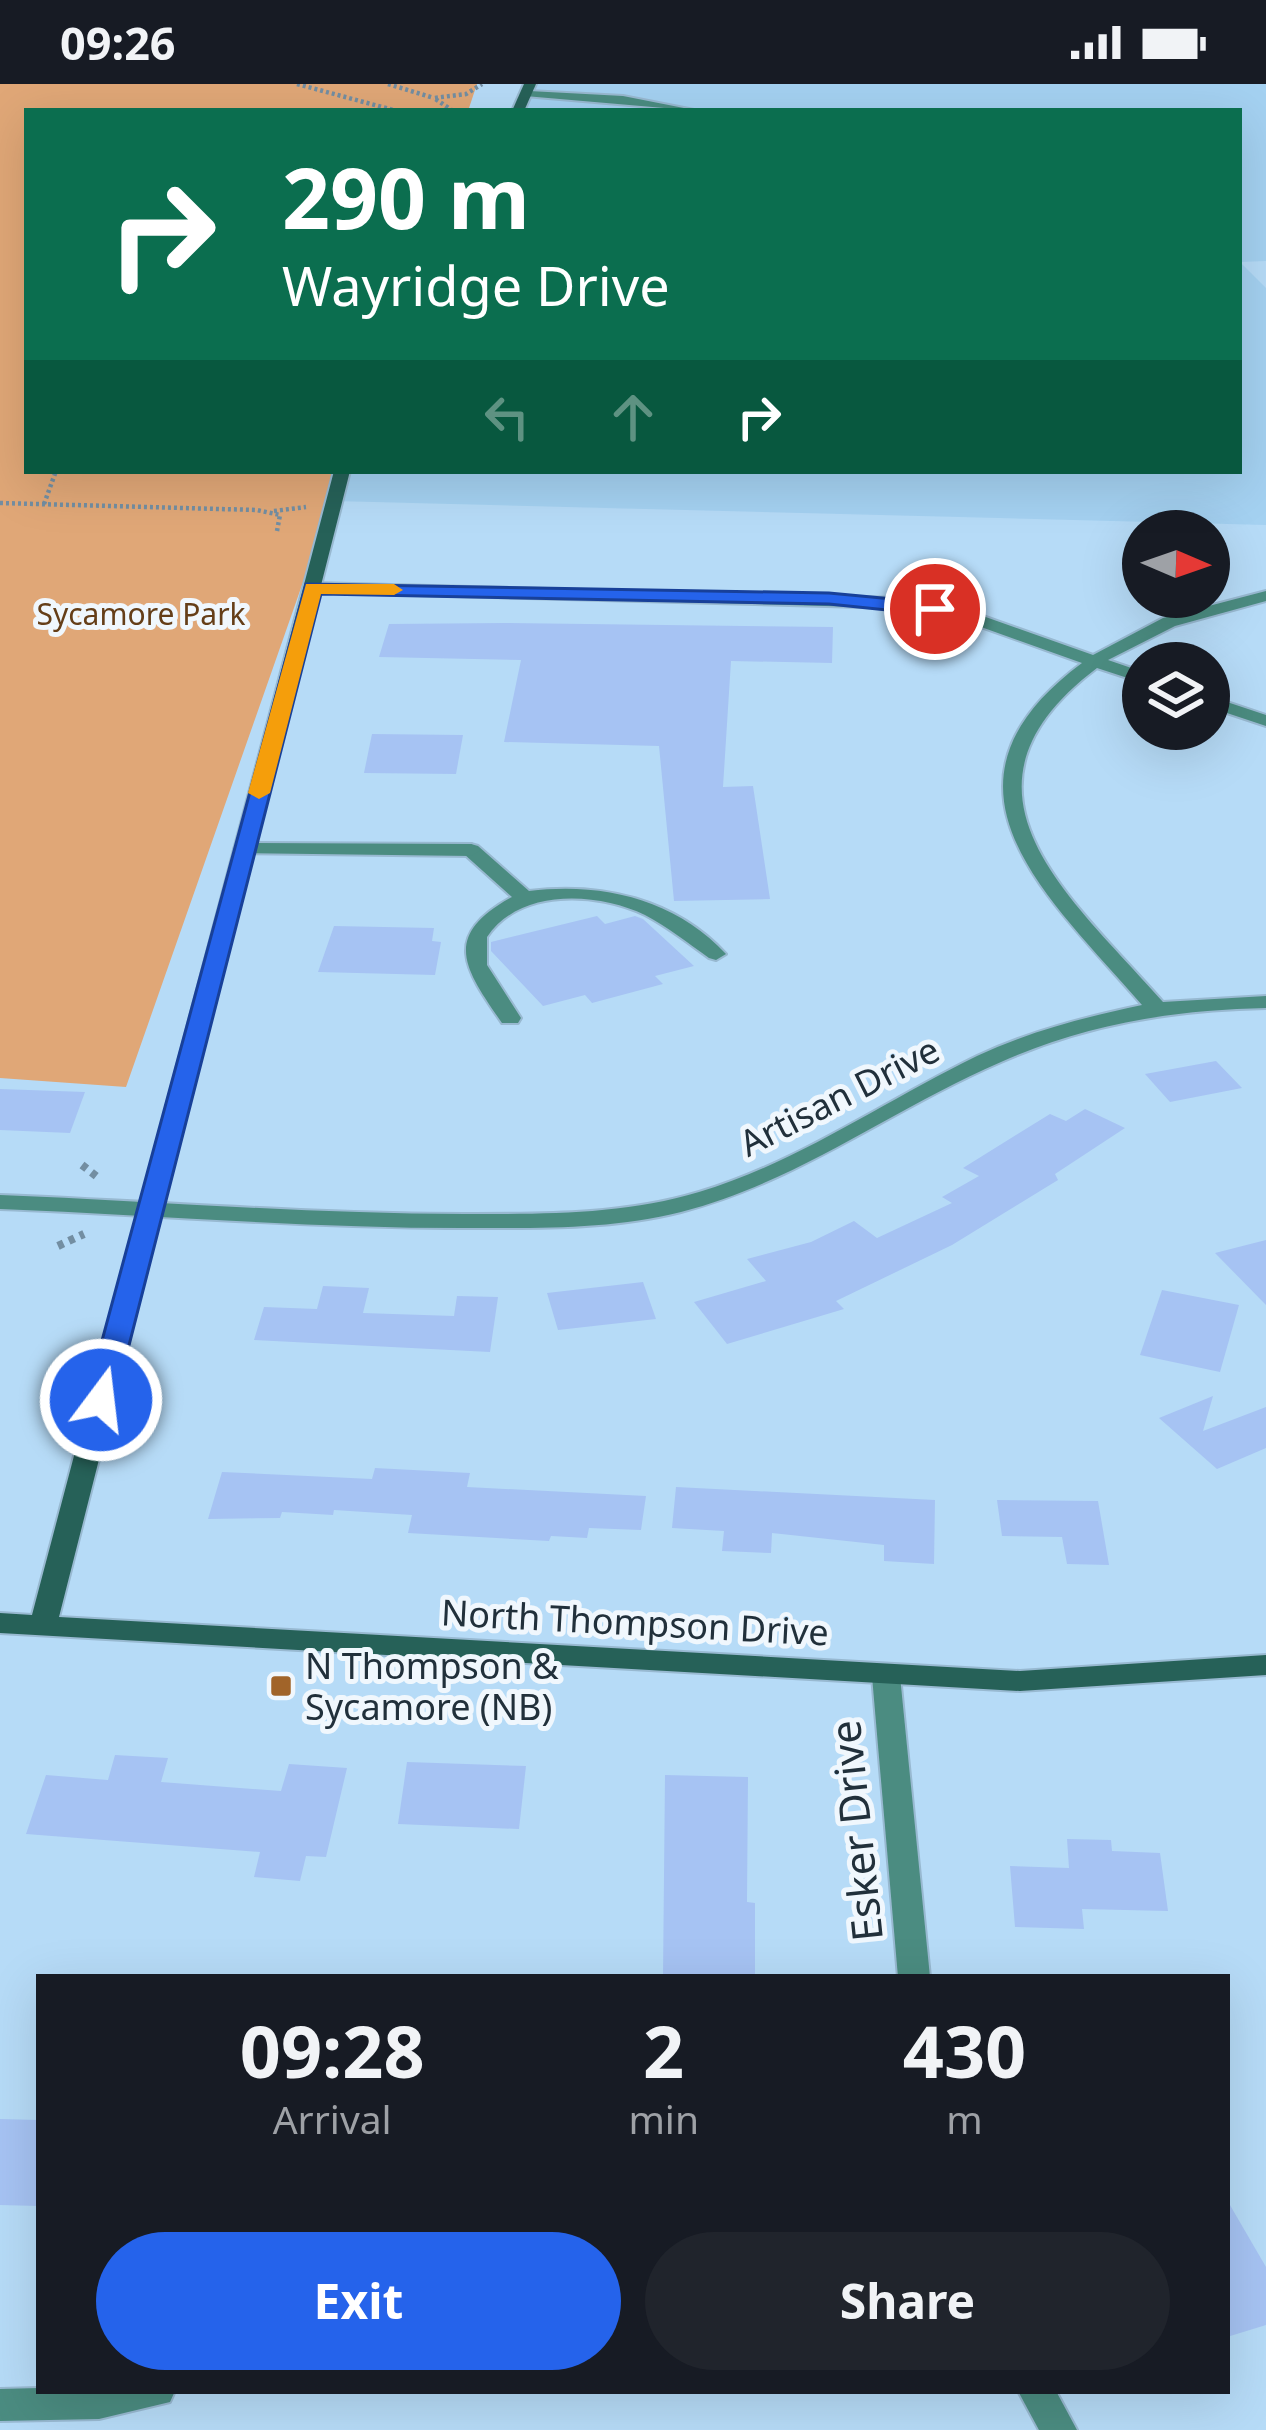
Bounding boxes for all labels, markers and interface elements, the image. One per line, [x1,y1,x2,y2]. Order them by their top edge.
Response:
text: 09:26 [60,12,176,73]
text: 290 m [282,139,530,254]
icon: right [84,156,240,312]
text: Wayridge Drive [282,248,670,322]
icon: left [474,384,540,450]
icon: ahead [600,384,666,450]
icon: right [726,384,792,450]
north arrow [1122,510,1230,618]
map controls [1122,510,1230,750]
pin [884,558,986,660]
icon: arrive [902,576,968,642]
park label: Sycamore Park [36,593,246,634]
button: layers [1122,642,1230,750]
street label: Artisan Drive [731,1025,947,1167]
position arrow [38,1337,164,1463]
street label: North Thompson Drive [440,1587,830,1657]
place label: N Thompson & Sycamore (NB) [305,1641,559,1731]
marker: N Thompson & Sycamore (NB) [268,1673,294,1699]
street label: Esker Drive [815,1718,895,1944]
text: 09:28 [240,2001,425,2099]
text: 2 [643,2001,684,2099]
text: 430 [903,2001,1026,2099]
text: Arrival [273,2092,392,2145]
text: min [628,2092,699,2145]
text: m [946,2092,983,2145]
button: Exit [96,2232,621,2370]
button: Share [645,2232,1170,2370]

